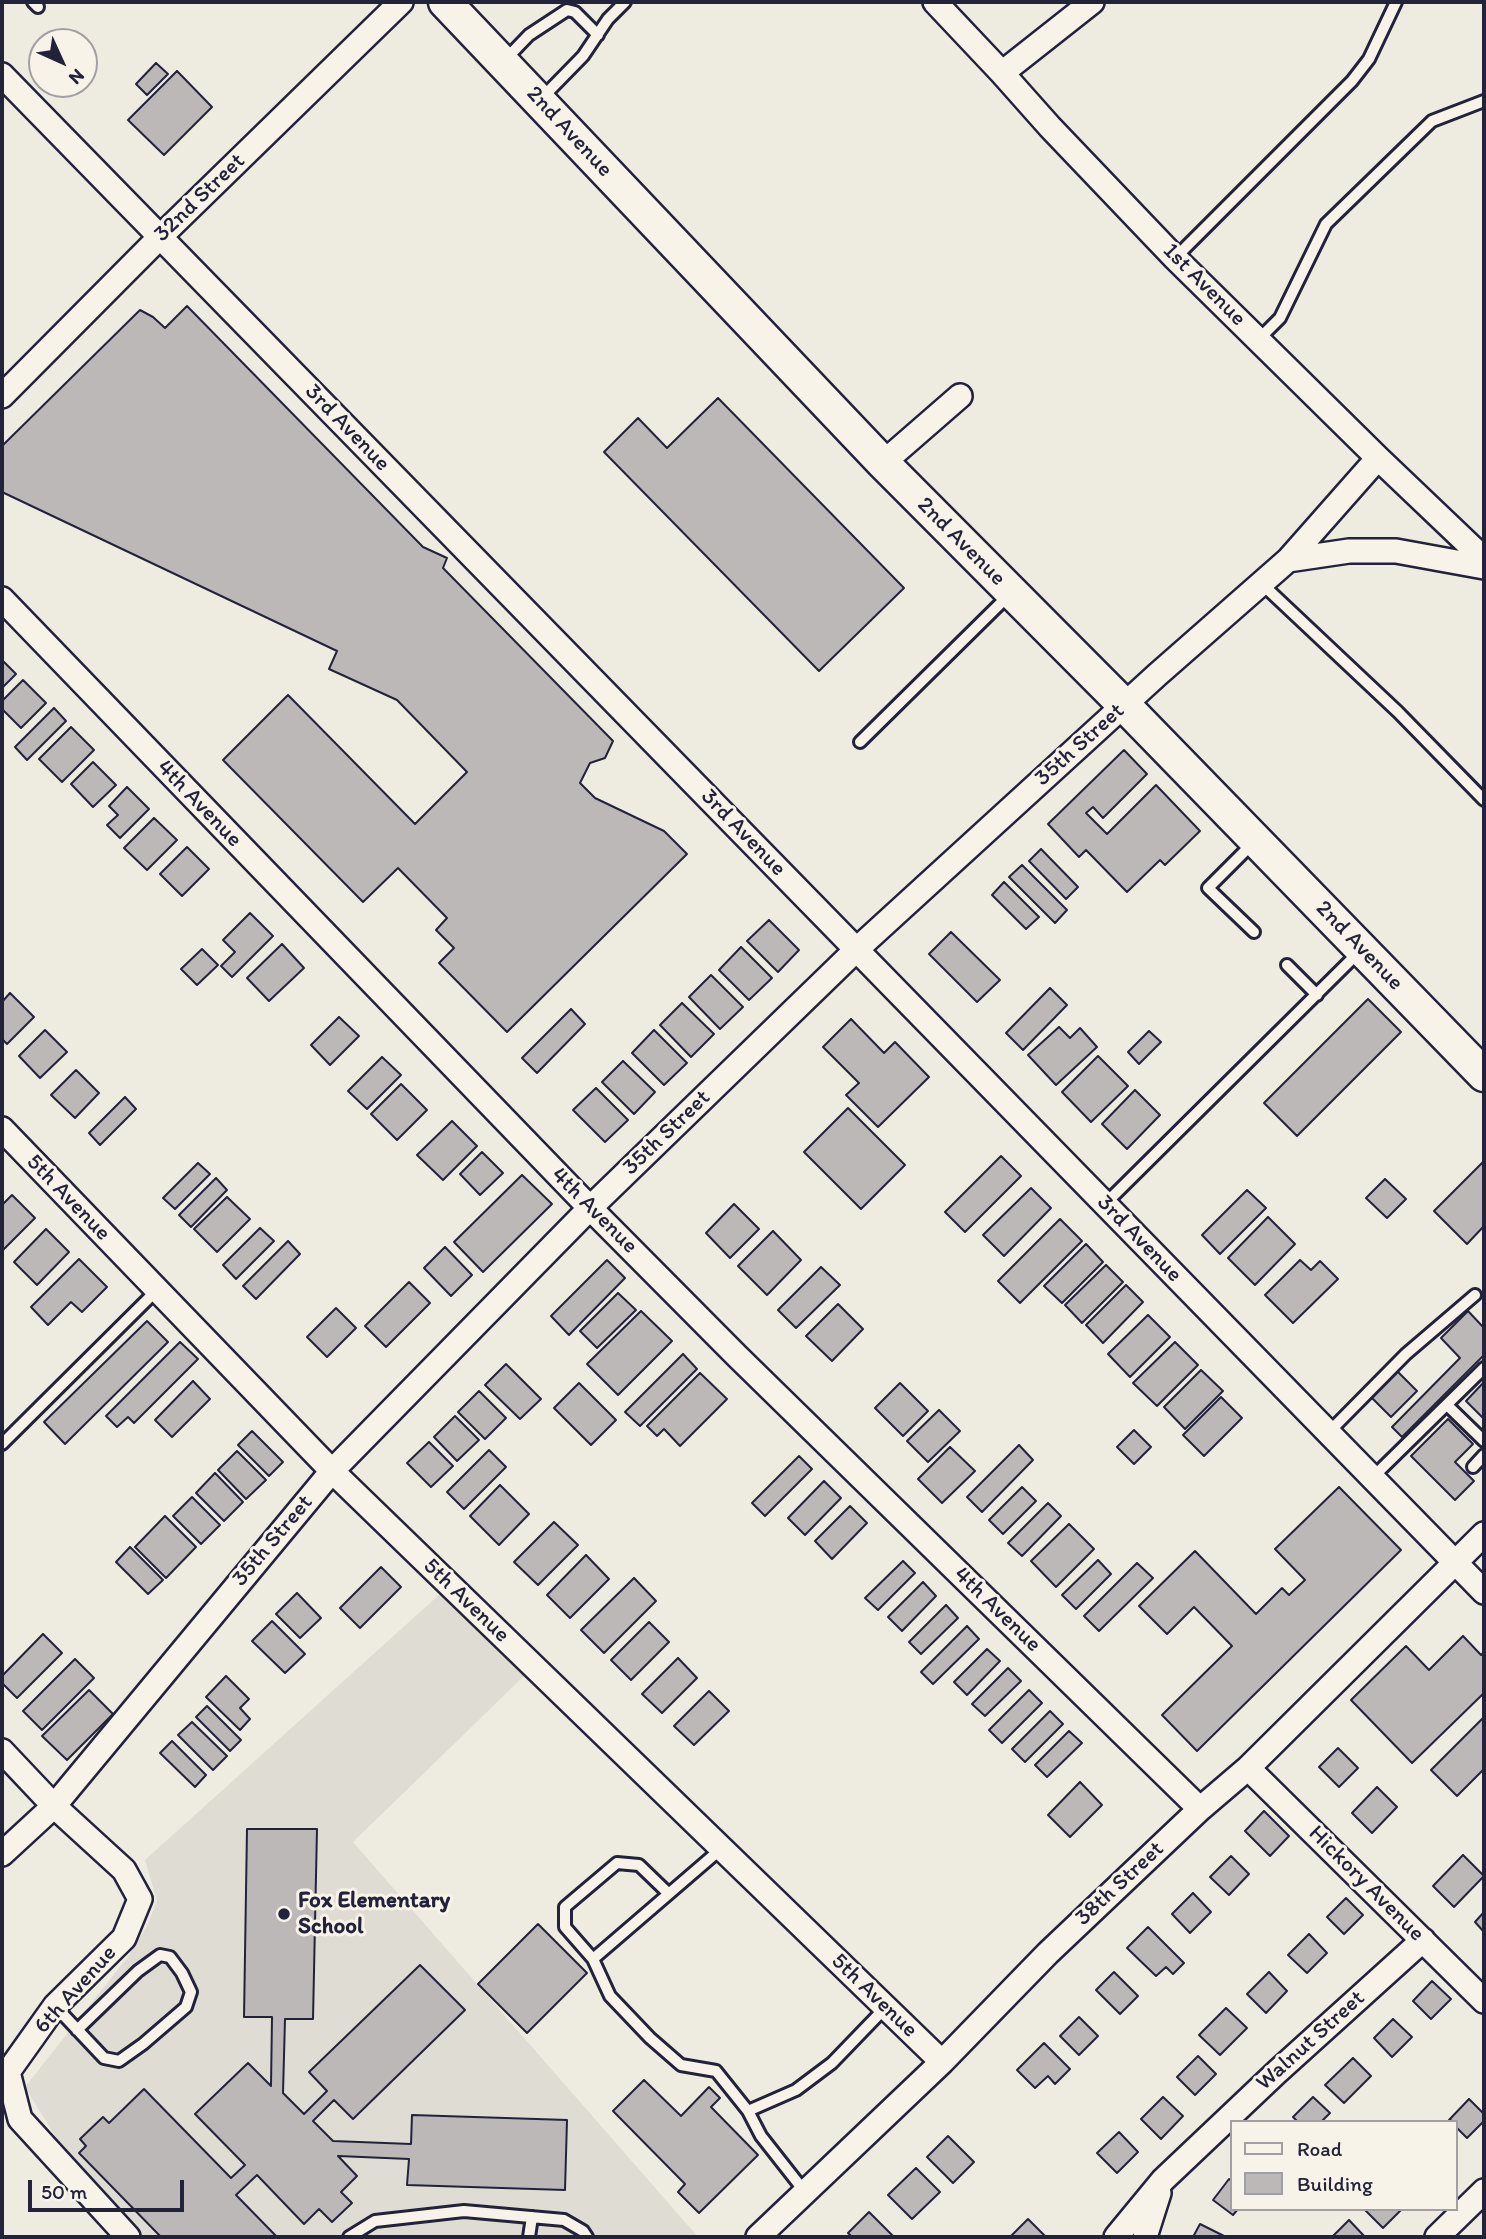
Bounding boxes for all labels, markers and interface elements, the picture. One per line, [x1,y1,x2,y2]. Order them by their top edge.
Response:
north arrow [28,28,98,98]
text: N [64,64,89,89]
street label: 2nd Avenue [520,81,618,183]
street label: 32nd Street [149,148,251,248]
street label: 1st Avenue [1157,238,1251,332]
street label: 3rd Avenue [298,378,396,478]
street label: 2nd Avenue [911,492,1011,592]
street label: 35th Street [1030,698,1130,792]
street label: 4th Avenue [150,754,248,854]
street label: 3rd Avenue [694,783,792,883]
street label: 2nd Avenue [1309,895,1409,997]
street label: 35th Street [617,1085,717,1181]
street label: 5th Avenue [20,1149,116,1247]
street label: 4th Avenue [545,1162,643,1260]
street label: 3rd Avenue [1090,1189,1188,1289]
street label: 35th Street [227,1490,319,1592]
street label: 5th Avenue [417,1553,515,1649]
street label: 4th Avenue [947,1561,1047,1659]
street label: Hickory Avenue [1302,1820,1430,1948]
street label: 38th Street [1070,1836,1170,1932]
place label: Fox Elementary School [298,1887,450,1941]
marker: Fox Elementary School [276,1906,292,1922]
street label: 6th Avenue [29,1940,123,2040]
street label: 5th Avenue [825,1948,923,2044]
street label: Walnut Street [1251,1985,1371,2097]
legend [1230,2120,1458,2211]
text: Road [1297,2136,1342,2161]
scale bar [32,2166,187,2210]
text: Building [1297,2171,1373,2196]
text: 50 m [41,2179,87,2204]

